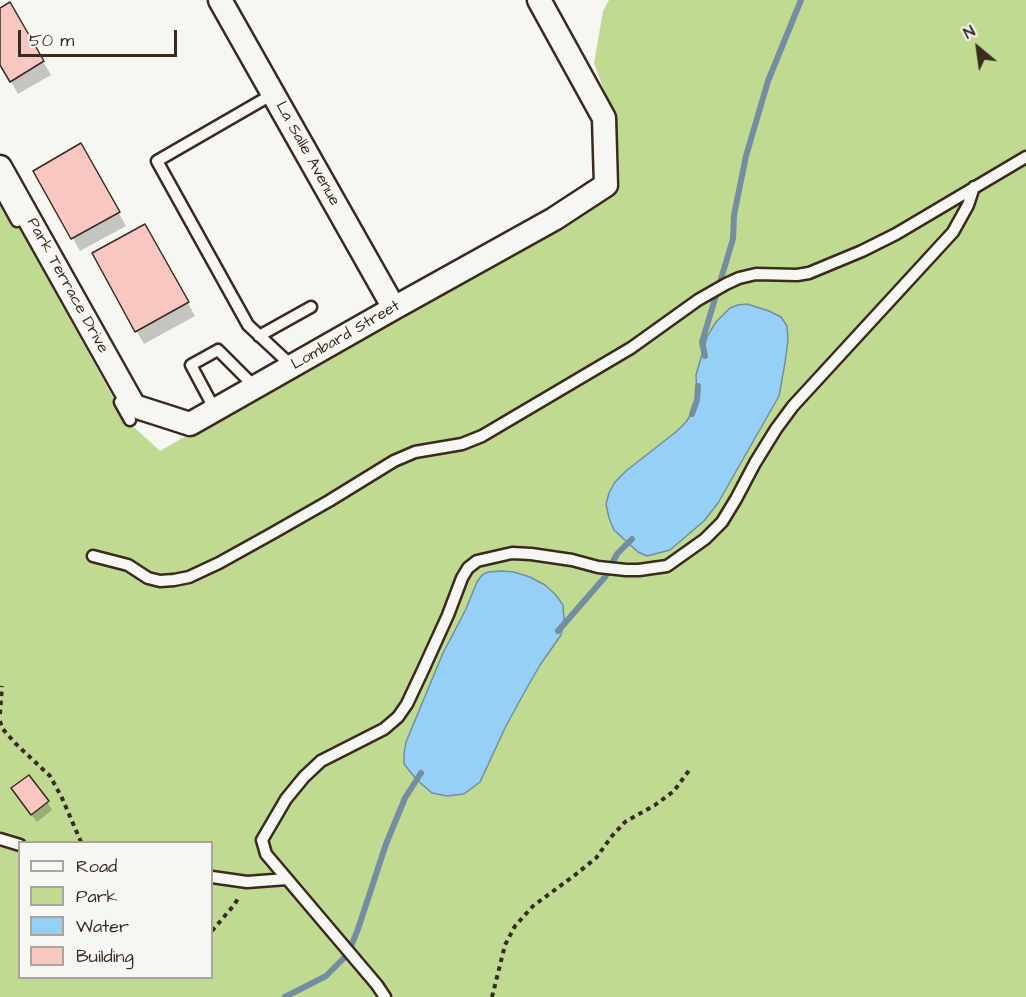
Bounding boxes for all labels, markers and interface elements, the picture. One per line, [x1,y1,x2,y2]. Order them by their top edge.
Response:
scale bar [21,18,180,56]
north arrow [948,18,1008,78]
text: N [960,20,979,44]
text: 50 m [29,28,74,53]
street label: La Salle Avenue [270,99,344,209]
street label: Park Terrace Drive [22,215,112,357]
street label: Lombard Street [288,297,404,375]
legend [18,841,213,979]
text: Road [76,854,117,879]
text: Park [76,884,118,909]
text: Water [76,914,129,939]
text: Building [76,944,134,969]

